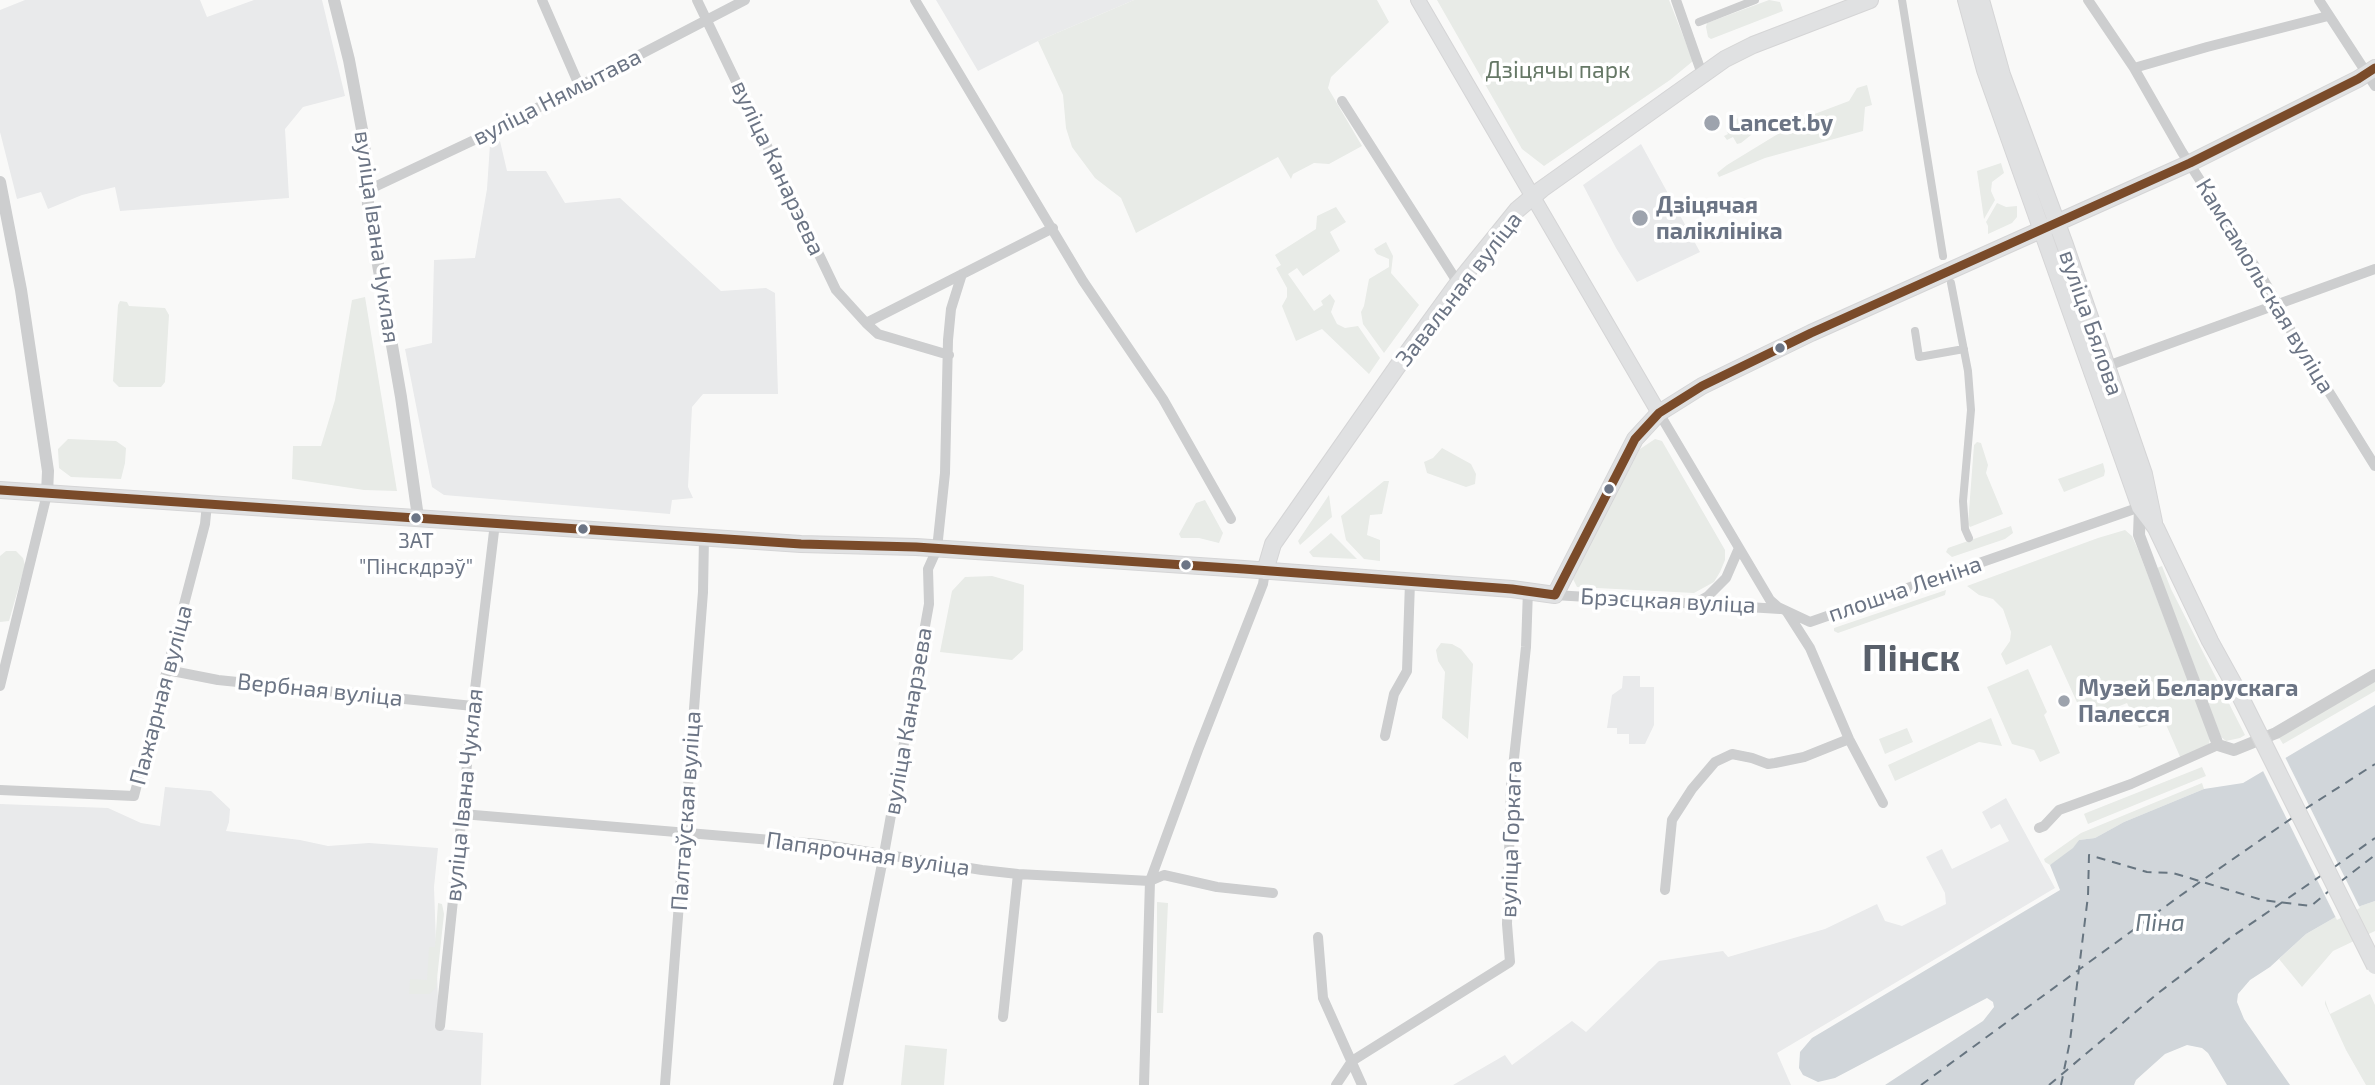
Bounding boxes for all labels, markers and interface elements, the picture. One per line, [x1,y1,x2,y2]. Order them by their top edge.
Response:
street label: вуліца Нямытава [468,43,646,151]
park label: Дзіцячы парк [1486,56,1630,84]
street label: вуліца Канарэева [725,76,831,260]
place label: Lancet.by [1728,109,1833,137]
marker: Lancet.by [1702,113,1722,133]
street label: вуліца Івана Чуклая [348,129,406,345]
street label: Камсамольская вуліца [2190,174,2340,398]
place label: Дзіцячая паліклініка [1656,191,1783,245]
street label: Завальная вуліца [1390,206,1528,372]
marker: Дзіцячая паліклініка [1630,208,1650,228]
street label: вуліца Бялова [2053,247,2129,399]
unlabelled marker [1773,341,1787,355]
unlabelled marker [1602,482,1616,496]
marker: ЗАТ "Пінскдрэў" [409,511,423,525]
unlabelled marker [576,522,590,536]
place label: ЗАТ "Пінскдрэў" [359,528,473,578]
street label: плошча Леніна [1825,550,1985,628]
unlabelled marker [1179,558,1193,572]
street label: Брэсцкая вуліца [1580,583,1756,619]
street label: Пажарная вуліца [124,602,198,788]
street label: вуліца Канарэева [878,625,938,817]
district label: Пінск [1862,637,1960,681]
street label: Вербная вуліца [236,668,404,712]
place label: Музей Беларускага Палесся [2078,674,2298,728]
street label: вуліца Івана Чуклая [439,687,489,903]
marker: Музей Беларускага Палесся [2056,693,2072,709]
street label: Палтаўская вуліца [665,710,707,912]
street label: вуліца Горкага [1494,760,1528,918]
street label: Папярочная вуліца [764,826,972,882]
water label: Піна [2135,909,2185,937]

